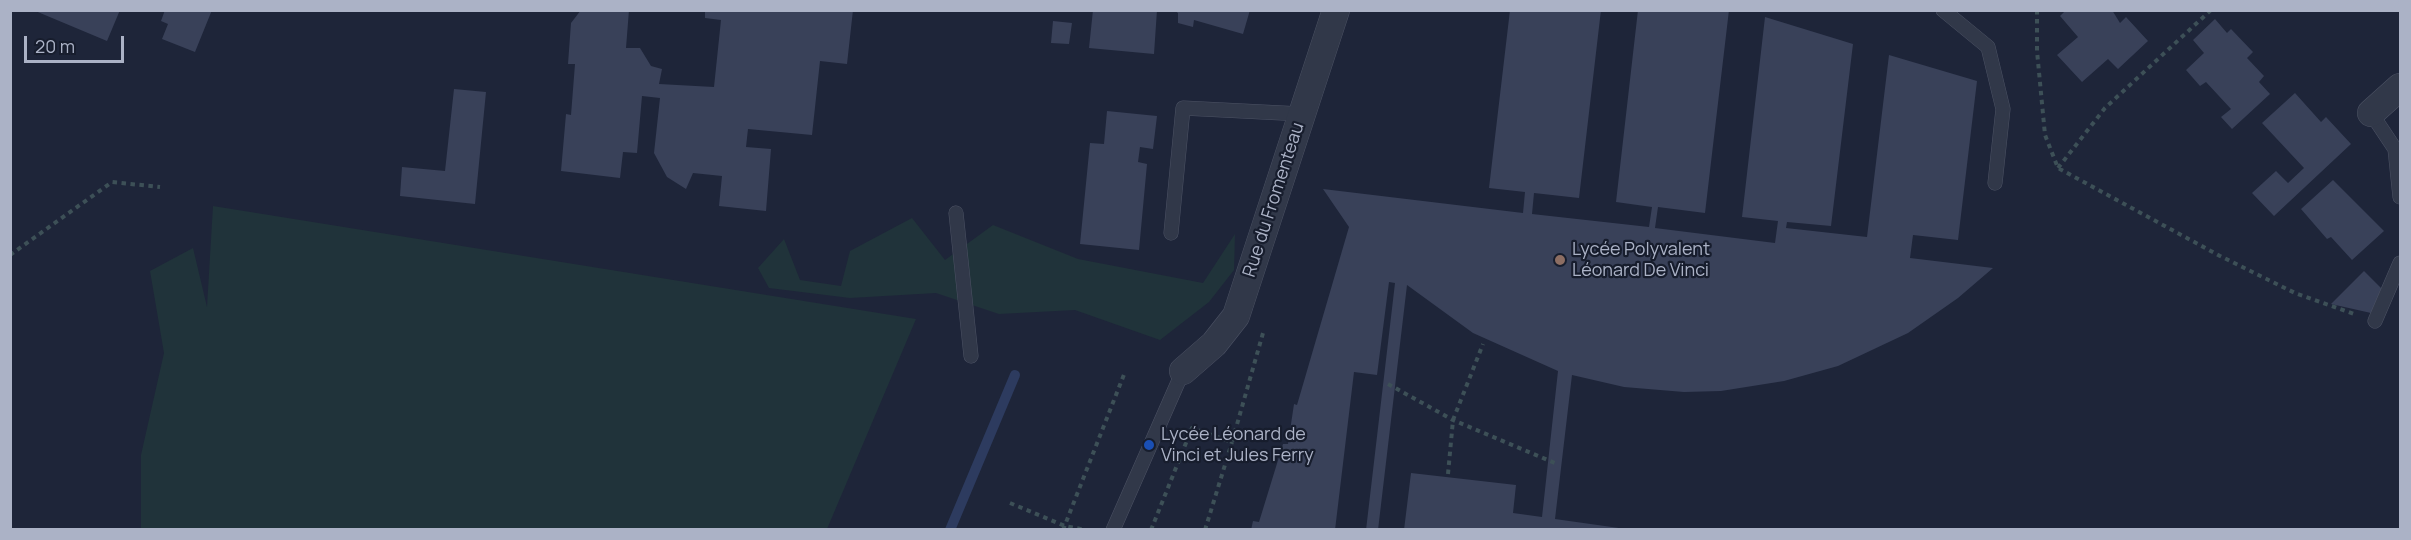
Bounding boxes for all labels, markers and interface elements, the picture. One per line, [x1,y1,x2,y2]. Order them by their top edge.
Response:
scale bar [27,24,128,62]
text: 20 m [35,34,75,58]
street label: Rue du Fromenteau [1239,120,1309,280]
place label: Lycée Polyvalent Léonard De Vinci [1572,239,1710,282]
marker: Lycée Polyvalent Léonard De Vinci [1553,253,1567,267]
place label: Lycée Léonard de Vinci et Jules Ferry [1161,424,1314,466]
marker: Lycée Léonard de Vinci et Jules Ferry [1142,438,1156,452]

